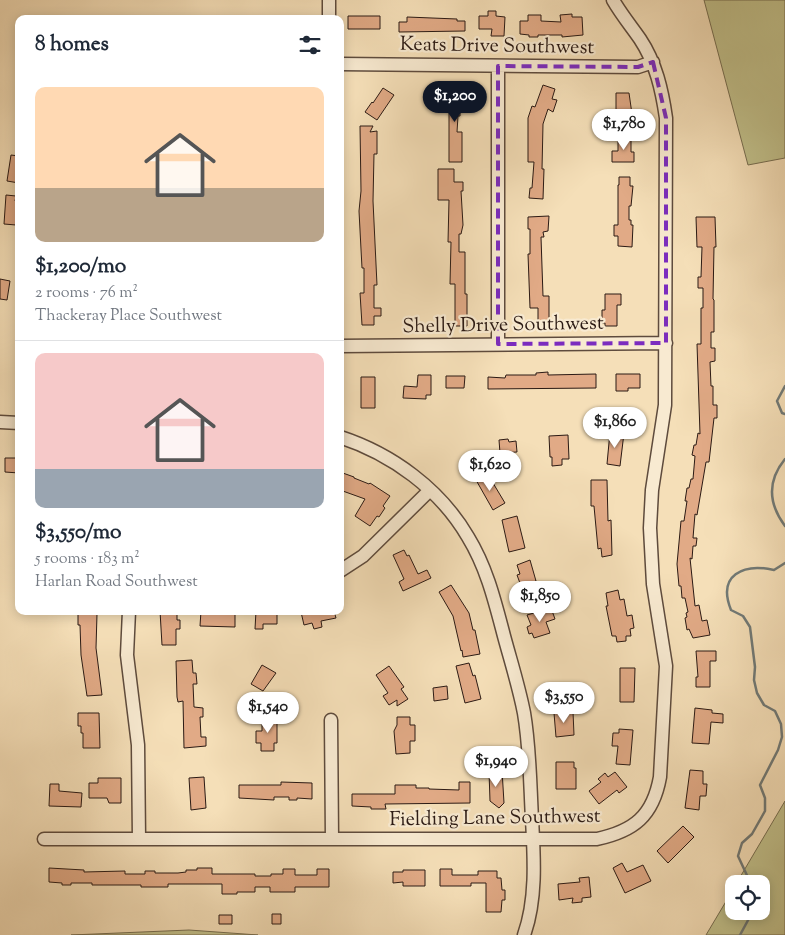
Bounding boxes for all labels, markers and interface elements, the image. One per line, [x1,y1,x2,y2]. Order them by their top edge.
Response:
text: 8 homes [35,30,109,60]
icon: filters [296,31,324,59]
street label: Keats Drive Southwest [400,31,595,63]
pin: $1,200 [414,80,496,123]
text: $1,200 [434,85,476,108]
pin: $1,780 [583,108,665,151]
text: $1,780 [603,113,645,136]
icon: home [135,120,225,210]
text: $1,200/mo [35,252,126,282]
text: 2 rooms · 76 m² [35,282,138,305]
text: Thackeray Place Southwest [35,305,222,328]
street label: Shelly Drive Southwest [402,310,604,342]
icon: home [135,385,225,475]
pin: $1,860 [574,406,656,449]
text: $1,860 [594,411,636,434]
pin: $1,620 [449,450,531,492]
text: $1,620 [469,454,511,477]
text: $3,550/mo [35,518,122,548]
text: 5 rooms · 183 m² [35,548,140,571]
text: Harlan Road Southwest [35,571,198,594]
pin: $1,850 [499,580,581,623]
text: $1,850 [520,585,560,608]
pin: $3,550 [523,682,605,724]
text: $3,550 [545,686,583,709]
pin: $1,540 [227,692,309,734]
text: $1,540 [248,696,288,719]
pin: $1,940 [455,746,537,788]
text: $1,940 [475,750,517,773]
street label: Fielding Lane Southwest [389,803,601,835]
map controls [725,875,770,920]
button: locate [725,875,770,920]

